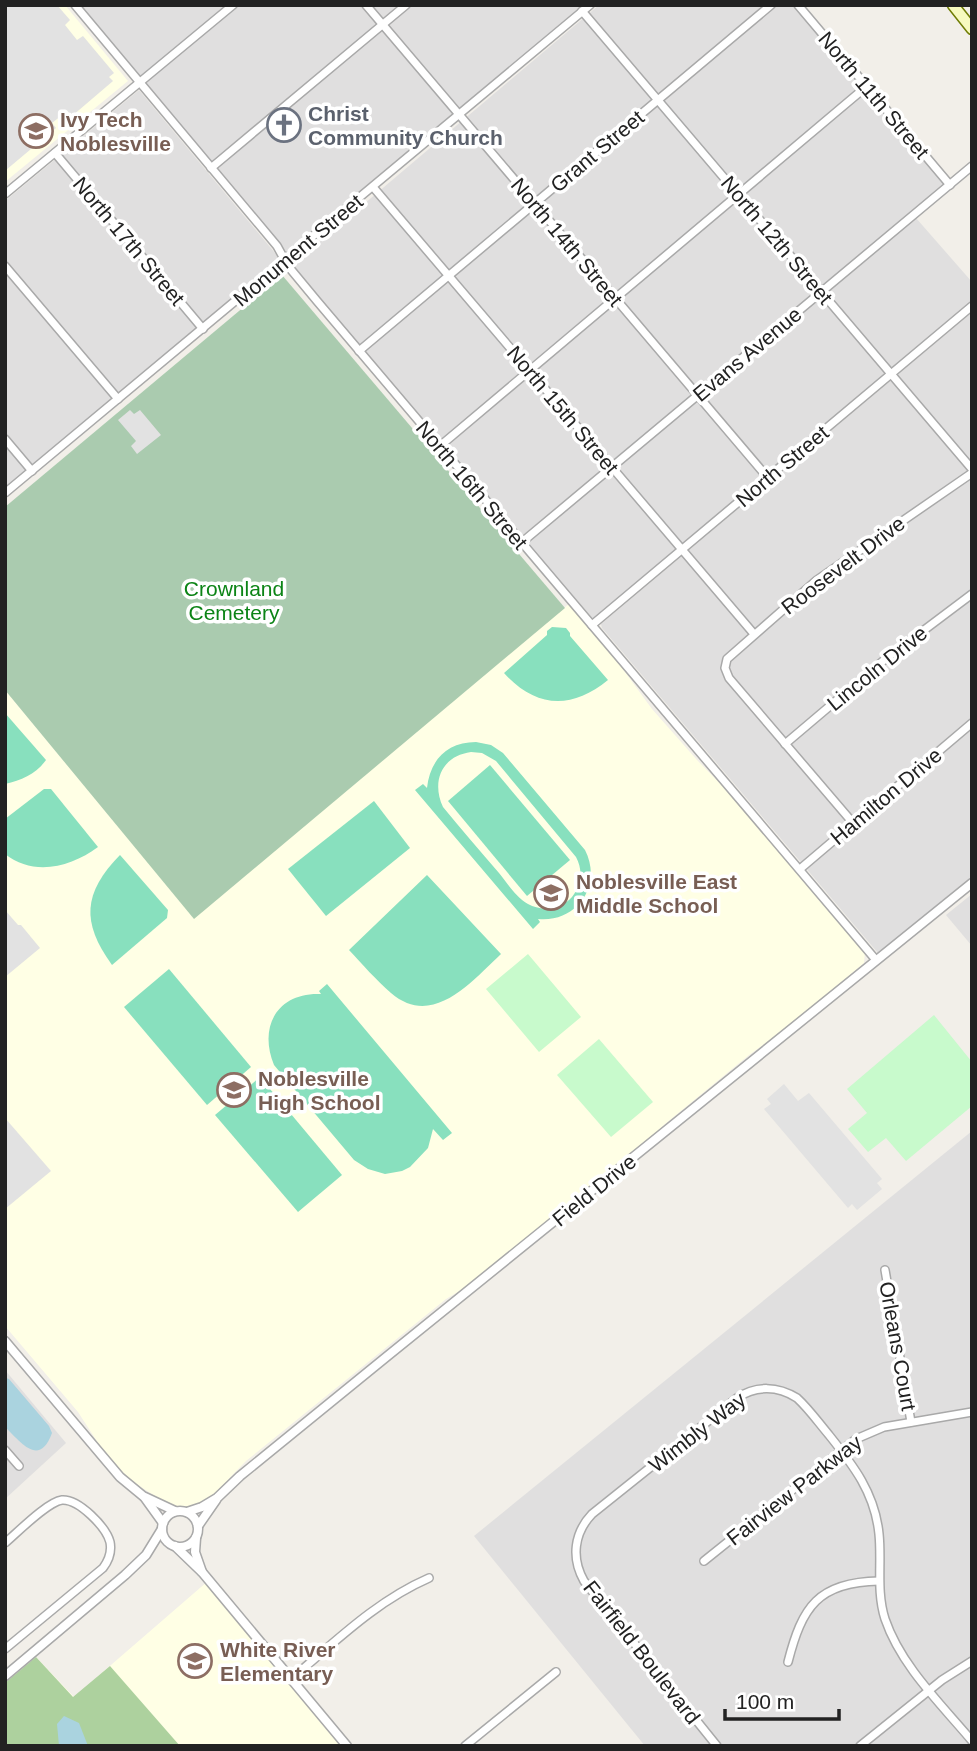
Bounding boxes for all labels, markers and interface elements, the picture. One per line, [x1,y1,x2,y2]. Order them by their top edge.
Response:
street label: North 11th Street [814,27,934,163]
place label: Christ Community Church [308,102,503,149]
street label: Grant Street [546,105,648,197]
church icon: Christ Community Church [265,106,303,144]
place label: Ivy Tech Noblesville [60,108,171,155]
school or university icon: Ivy Tech Noblesville [17,112,55,150]
street label: North 12th Street [717,171,837,309]
street label: North 17th Street [69,172,189,310]
street label: North 14th Street [507,173,627,311]
street label: Monument Street [229,189,367,311]
street label: Evans Avenue [688,302,806,406]
street label: North 15th Street [503,341,623,479]
street label: North 16th Street [412,416,532,554]
street label: North Street [731,421,833,511]
street label: Roosevelt Drive [777,511,909,619]
park label: Crownland Cemetery [184,577,284,624]
street label: Lincoln Drive [823,621,931,715]
street label: Hamilton Drive [826,743,946,849]
place label: Noblesville East Middle School [576,870,737,917]
school or university icon: Noblesville East Middle School [532,874,570,912]
place label: Noblesville High School [258,1067,381,1114]
school or university icon: Noblesville High School [215,1071,253,1109]
street label: Field Drive [548,1149,640,1231]
street label: Orleans Court [875,1280,921,1413]
street label: Wimbly Way [644,1387,750,1477]
street label: Fairview Parkway [722,1430,866,1550]
street label: Fairfield Boulevard [579,1576,705,1728]
place label: White River Elementary [220,1638,336,1685]
school or university icon: White River Elementary [176,1642,214,1680]
scale bar [725,1678,839,1722]
text: 100 m [736,1690,794,1713]

